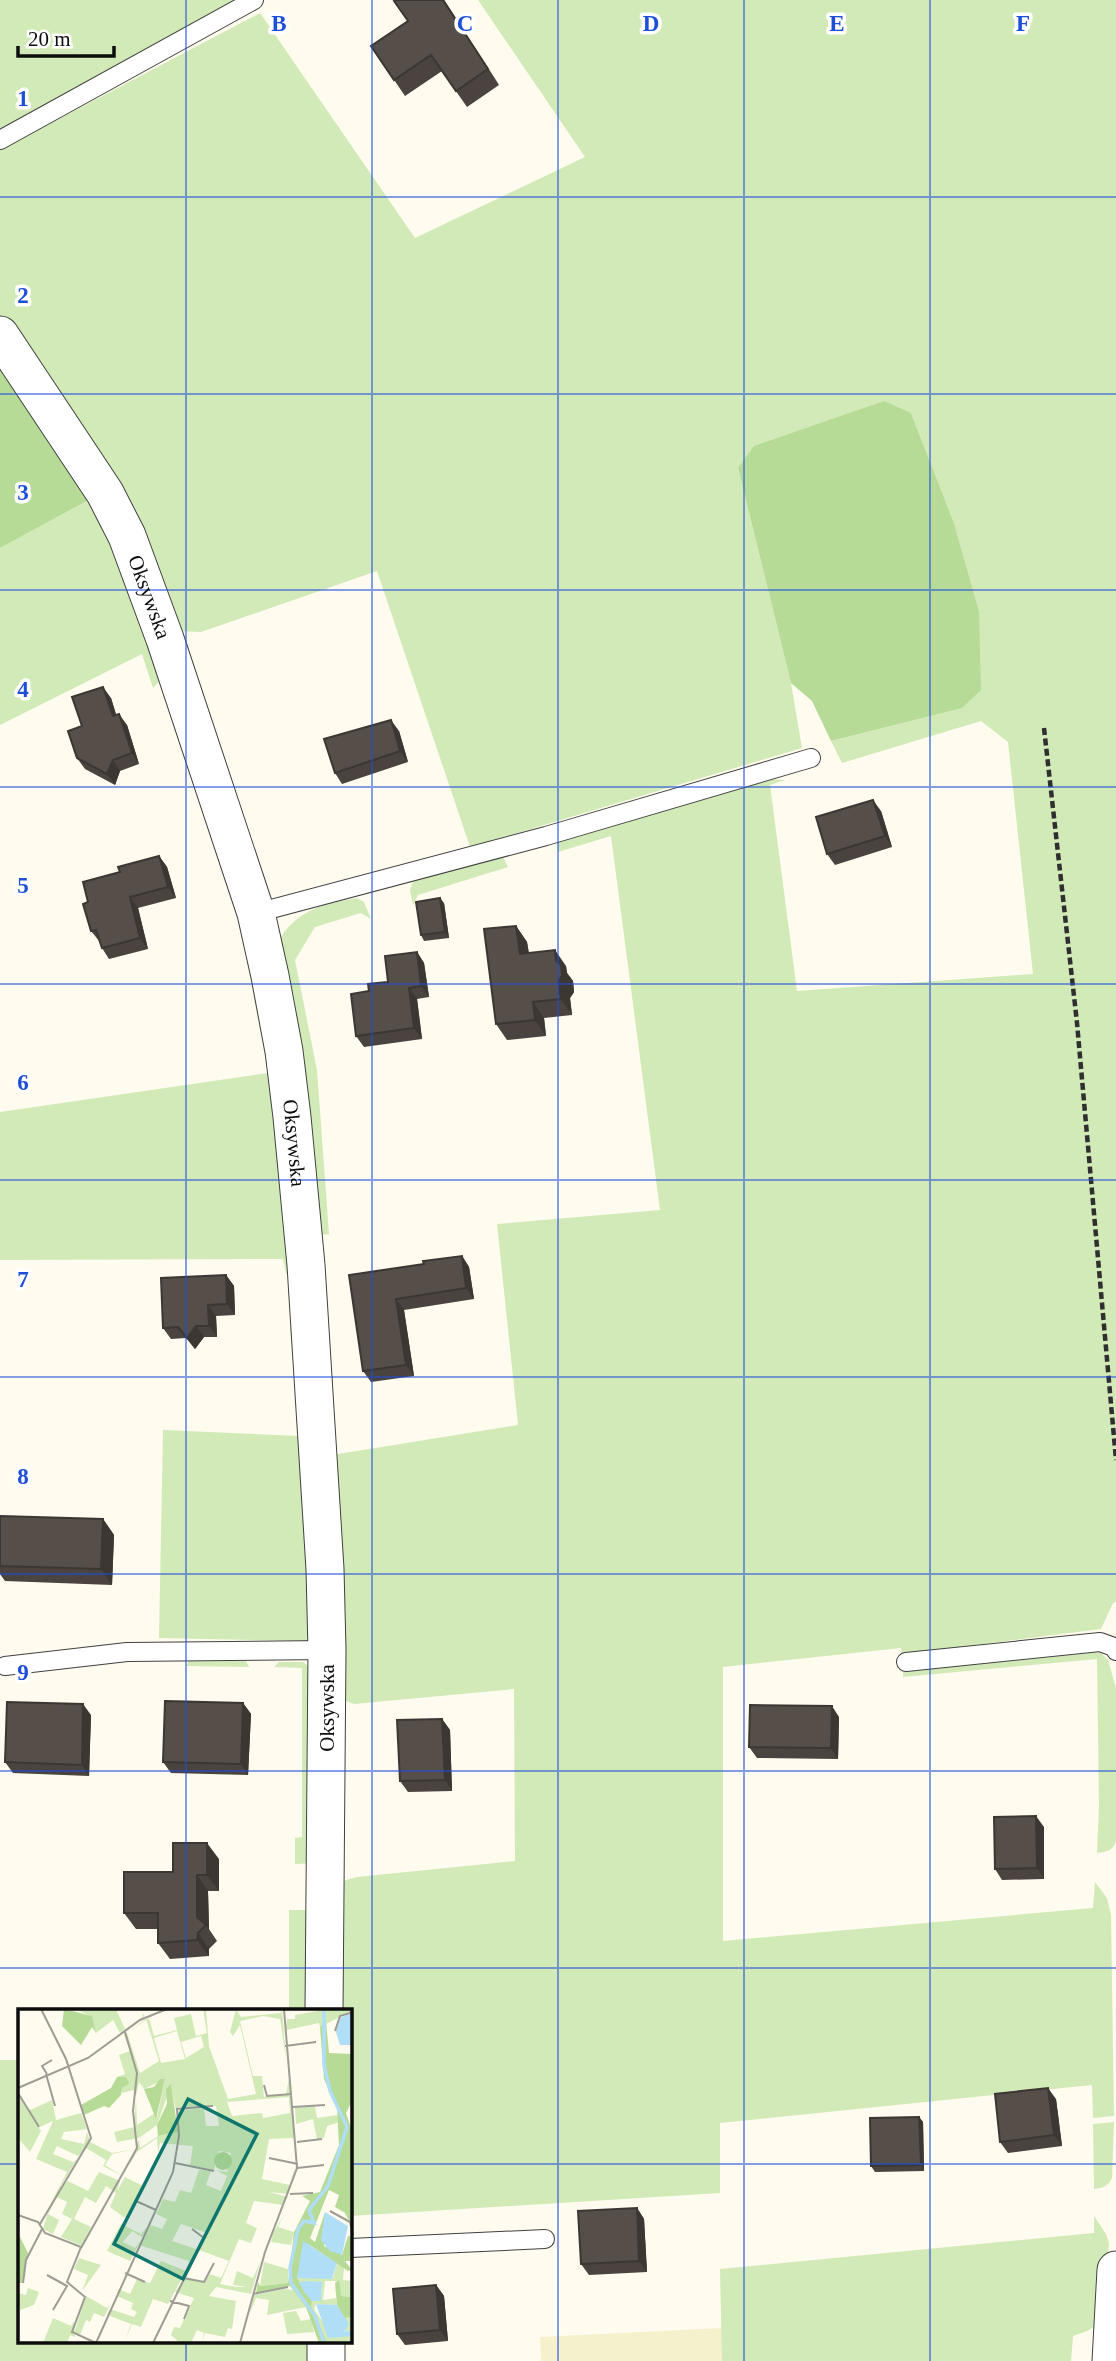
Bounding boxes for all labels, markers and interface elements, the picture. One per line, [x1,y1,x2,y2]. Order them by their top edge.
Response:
text: B [271,11,287,36]
text: C [457,11,473,36]
text: D [643,11,659,36]
text: E [829,11,845,36]
text: F [1016,11,1030,36]
scale bar [18,14,114,58]
text: 20 m [28,27,71,51]
text: 1 [17,86,29,111]
text: 2 [17,283,29,308]
text: 3 [17,480,29,505]
street label: Oksywska [123,552,176,643]
text: 4 [17,677,29,702]
text: 5 [17,873,29,898]
text: 6 [17,1070,29,1095]
street label: Oksywska [278,1098,311,1188]
text: 7 [17,1267,29,1292]
text: 8 [17,1464,29,1489]
text: 9 [17,1660,29,1685]
street label: Oksywska [315,1664,339,1752]
inset map [18,2009,352,2344]

